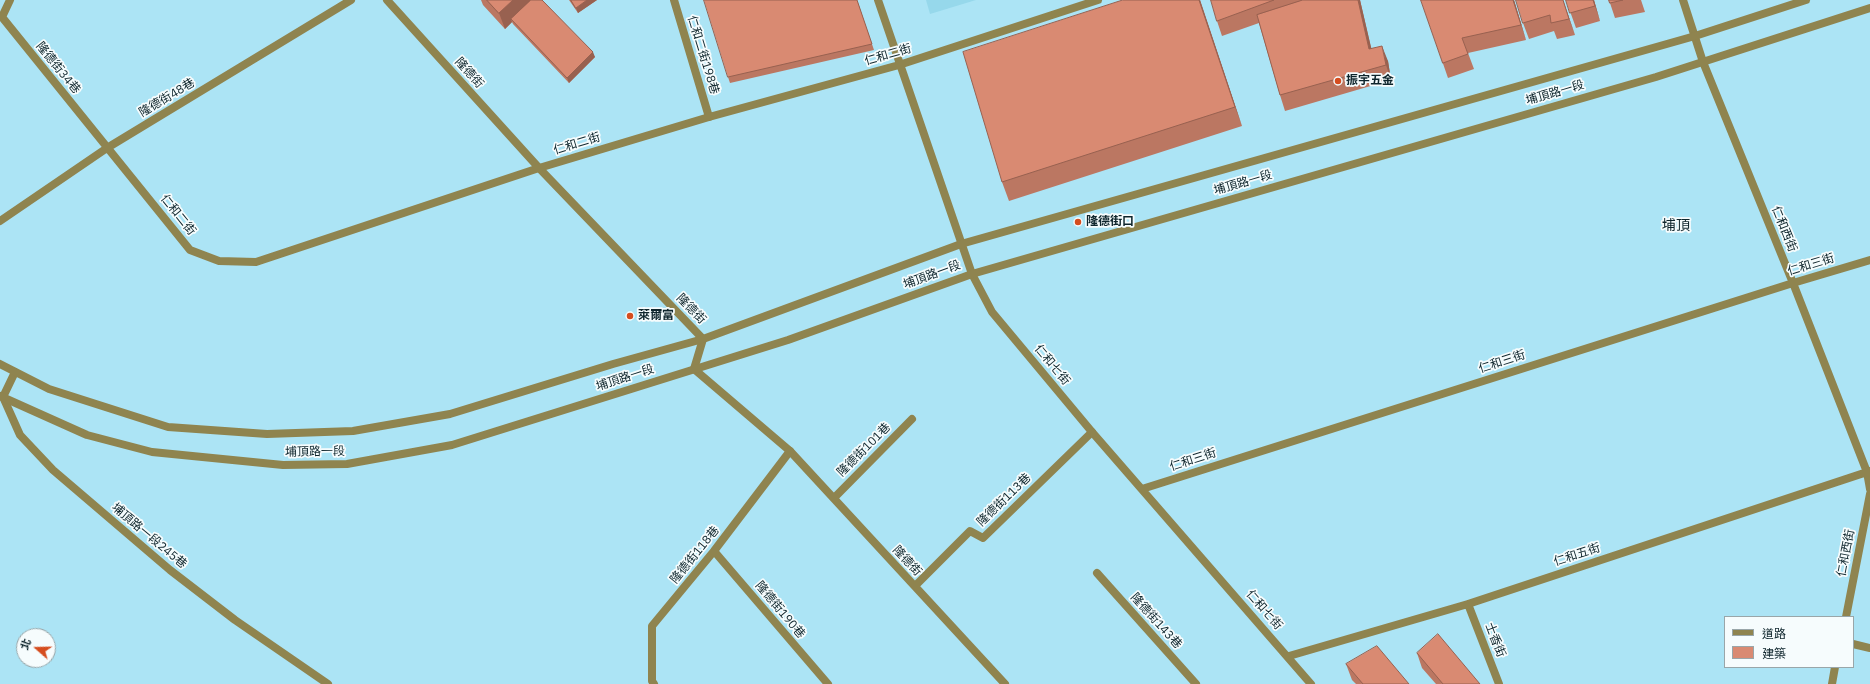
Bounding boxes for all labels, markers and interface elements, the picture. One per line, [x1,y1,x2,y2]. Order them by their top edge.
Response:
street label: 仁和二街198巷 [684,14,722,96]
street label: 隆德街34巷 [33,39,83,97]
street label: 仁和二街 [863,41,913,69]
street label: 隆德街 [452,55,486,91]
place label: 振宇五金 [1346,74,1394,88]
street label: 隆德街48巷 [137,76,197,120]
marker: 振宇五金 [1333,76,1343,86]
street label: 埔頂路一段 [1524,78,1586,108]
street label: 仁和二街 [552,130,602,158]
street label: 埔頂路一段 [1212,168,1274,198]
street label: 仁和二街 [157,192,199,238]
street label: 仁和西街 [1768,204,1800,254]
place label: 隆德街口 [1086,215,1134,229]
marker: 隆德街口 [1073,217,1083,227]
district label: 埔頂 [1662,218,1690,234]
street label: 仁和三街 [1786,251,1836,279]
street label: 埔頂路一段 [901,258,963,292]
street label: 隆德街 [673,291,709,327]
place label: 萊爾富 [638,309,674,323]
marker: 萊爾富 [625,311,635,321]
street label: 仁和七街 [1031,342,1073,388]
street label: 仁和三街 [1477,348,1527,376]
street label: 埔頂路一段 [594,362,656,394]
street label: 隆德街101巷 [834,420,894,480]
street label: 埔頂路一段 [285,444,345,460]
street label: 仁和三街 [1168,446,1218,474]
street label: 隆德街113巷 [974,471,1034,529]
street label: 埔頂路一段245巷 [109,500,189,572]
street label: 隆德街118巷 [668,523,722,587]
street label: 仁和西街 [1834,528,1858,578]
street label: 仁和五街 [1552,541,1602,569]
street label: 隆德街 [889,543,925,579]
street label: 隆德街190巷 [752,579,808,641]
street label: 仁和七街 [1243,587,1285,633]
street label: 隆德街143巷 [1127,590,1185,652]
legend [1724,616,1854,668]
street label: 士香街 [1482,621,1508,659]
text: 道路 [1762,626,1786,641]
north arrow [16,628,56,668]
text: 北 [17,637,34,652]
text: 建築 [1762,646,1786,661]

